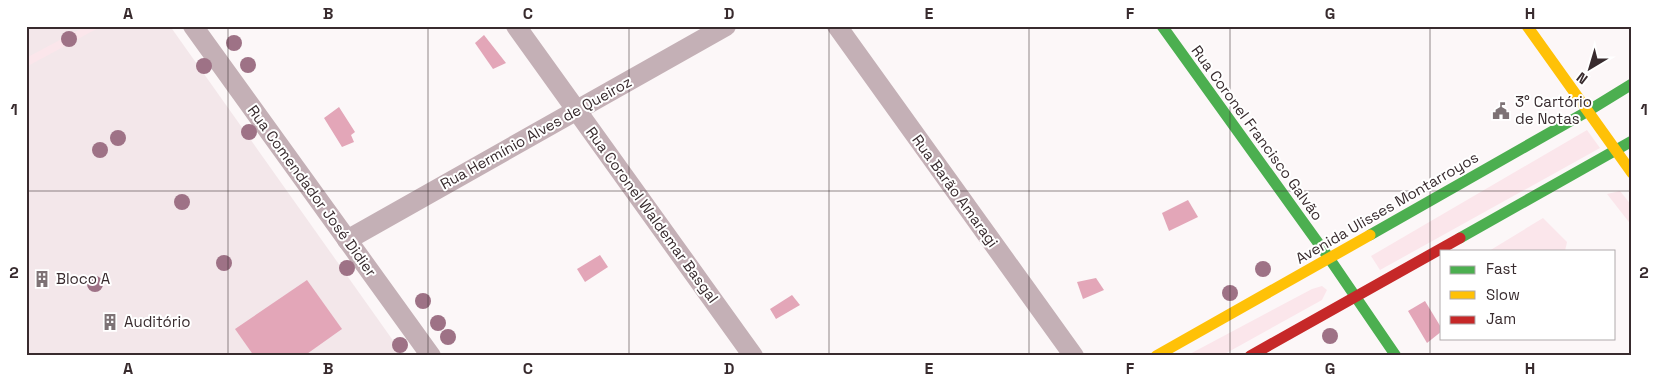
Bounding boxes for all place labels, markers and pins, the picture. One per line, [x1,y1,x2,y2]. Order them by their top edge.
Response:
place label: 3° Cartório de Notas [1515,92,1592,128]
public building icon: 3° Cartório de Notas [1491,101,1511,121]
building icon: Bloco A [32,269,52,289]
place label: Bloco A [56,269,111,288]
building icon: Auditório [100,312,120,332]
place label: Auditório [124,312,190,331]

